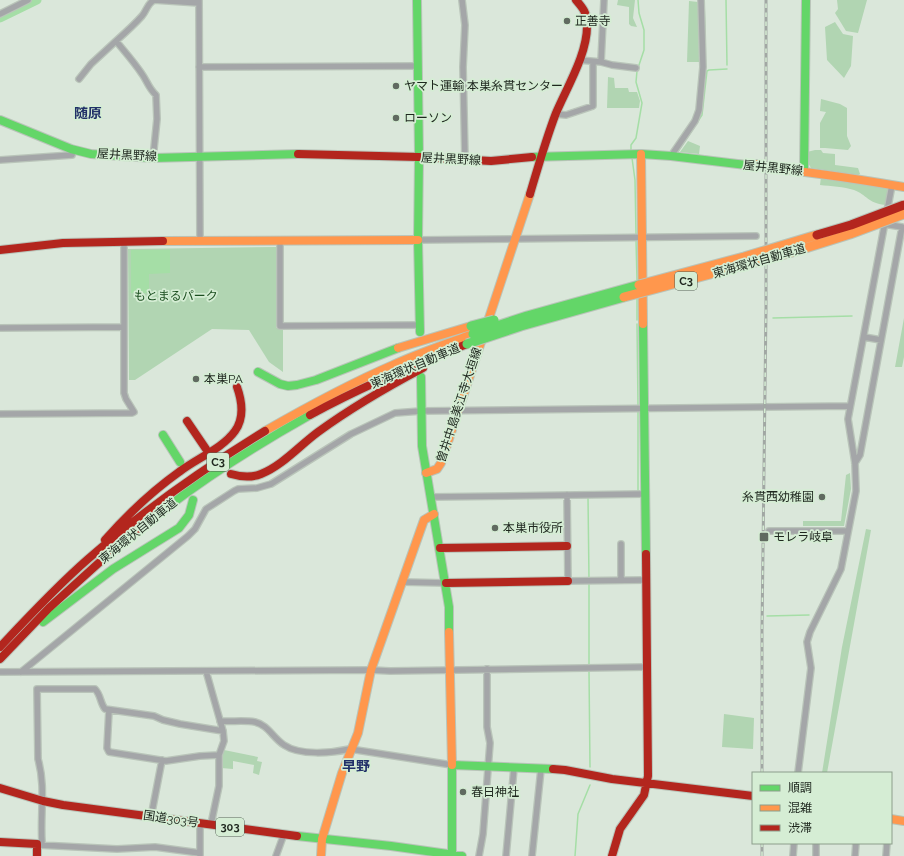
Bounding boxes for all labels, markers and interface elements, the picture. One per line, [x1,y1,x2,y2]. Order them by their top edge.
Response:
place label: 正善寺 [575,14,611,28]
marker: 正善寺 [562,16,572,26]
place label: ヤマト運輸 本巣糸貫センター [404,79,563,93]
marker: ヤマト運輸 本巣糸貫センター [391,81,401,91]
district label: 随原 [74,105,102,121]
place label: ローソン [404,111,452,125]
marker: ローソン [391,113,401,123]
street label: 屋井黒野線 [97,146,157,164]
street label: 屋井黒野線 [421,150,481,168]
street label: 屋井黒野線 [742,158,804,178]
street label: 東海環状自動車道 [711,241,807,281]
road number: C3 [675,272,697,290]
park label: もとまるパーク [134,289,218,303]
street label: 東海環状自動車道 [368,341,462,391]
street label: 曽井中島美江寺大垣線 [434,346,484,464]
place label: 本巣PA [204,372,243,386]
marker: 本巣PA [191,374,201,384]
road number: C3 [207,453,229,471]
place label: 糸貫西幼稚園 [742,490,814,504]
marker: 糸貫西幼稚園 [817,492,827,502]
street label: 東海環状自動車道 [96,495,180,567]
place label: 本巣市役所 [503,521,563,535]
marker: 本巣市役所 [490,523,500,533]
place label: モレラ岐阜 [773,530,833,544]
marker: モレラ岐阜 [758,531,770,543]
district label: 早野 [342,758,370,774]
legend [752,772,892,844]
text: 順調 [788,781,812,795]
place label: 春日神社 [471,785,519,799]
marker: 春日神社 [458,787,468,797]
text: 混雑 [788,801,812,815]
street label: 国道303号 [142,808,200,830]
road number: 303 [216,818,244,836]
text: 渋滞 [788,821,812,835]

